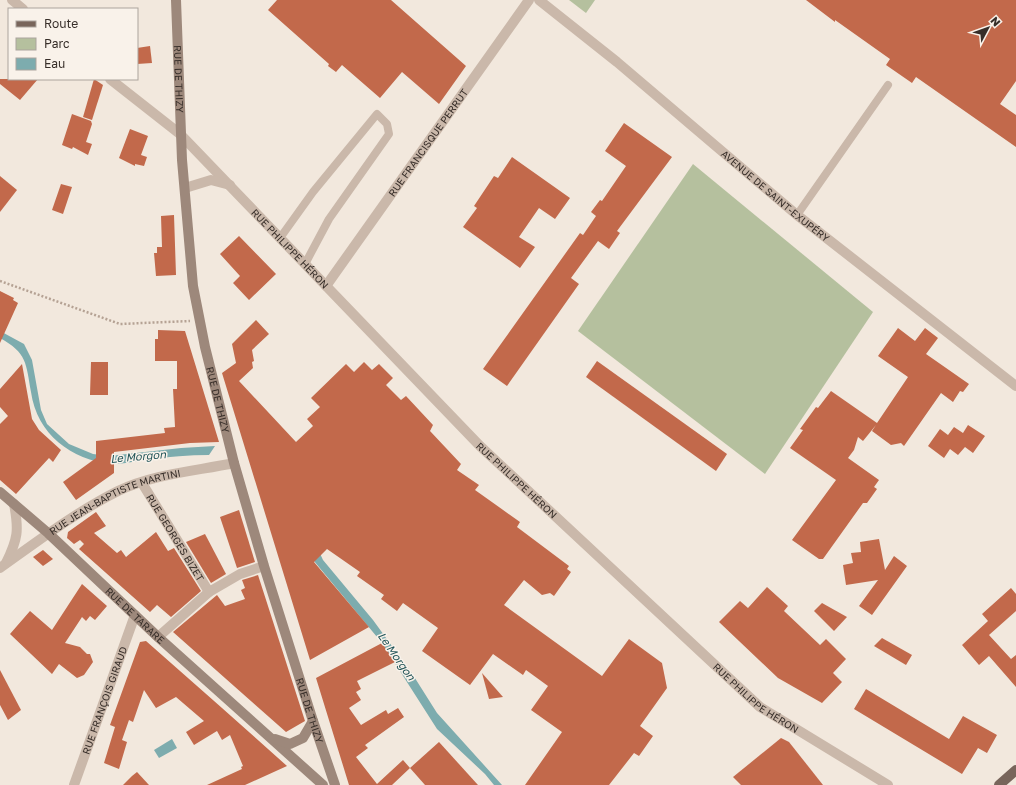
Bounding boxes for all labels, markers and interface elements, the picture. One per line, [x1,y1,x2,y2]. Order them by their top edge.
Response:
legend [8,8,138,80]
north arrow [968,8,1008,48]
text: N [988,14,1004,29]
text: Route [44,16,78,31]
text: Parc [44,36,70,51]
street label: RUE DE THIZY [172,45,186,114]
text: Eau [44,56,65,71]
street label: RUE FRANCISQUE PERRUT [386,86,470,199]
street label: AVENUE DE SAINT-EXUPÉRY [719,147,832,244]
street label: RUE PHILIPPE HÉRON [249,206,331,291]
street label: RUE DE THIZY [204,365,232,434]
street label: RUE PHILIPPE HÉRON [474,440,560,521]
water label: Le Morgon [110,447,168,466]
street label: RUE JEAN-BAPTISTE MARTINI [47,467,182,537]
street label: RUE GEORGES BIZET [144,492,207,583]
street label: RUE DE TARARE [103,585,167,646]
water label: Le Morgon [375,629,419,684]
street label: RUE FRANÇOIS GIRAUD [80,645,129,756]
street label: RUE PHILIPPE HÉRON [711,661,801,735]
street label: RUE DE THIZY [294,676,326,745]

